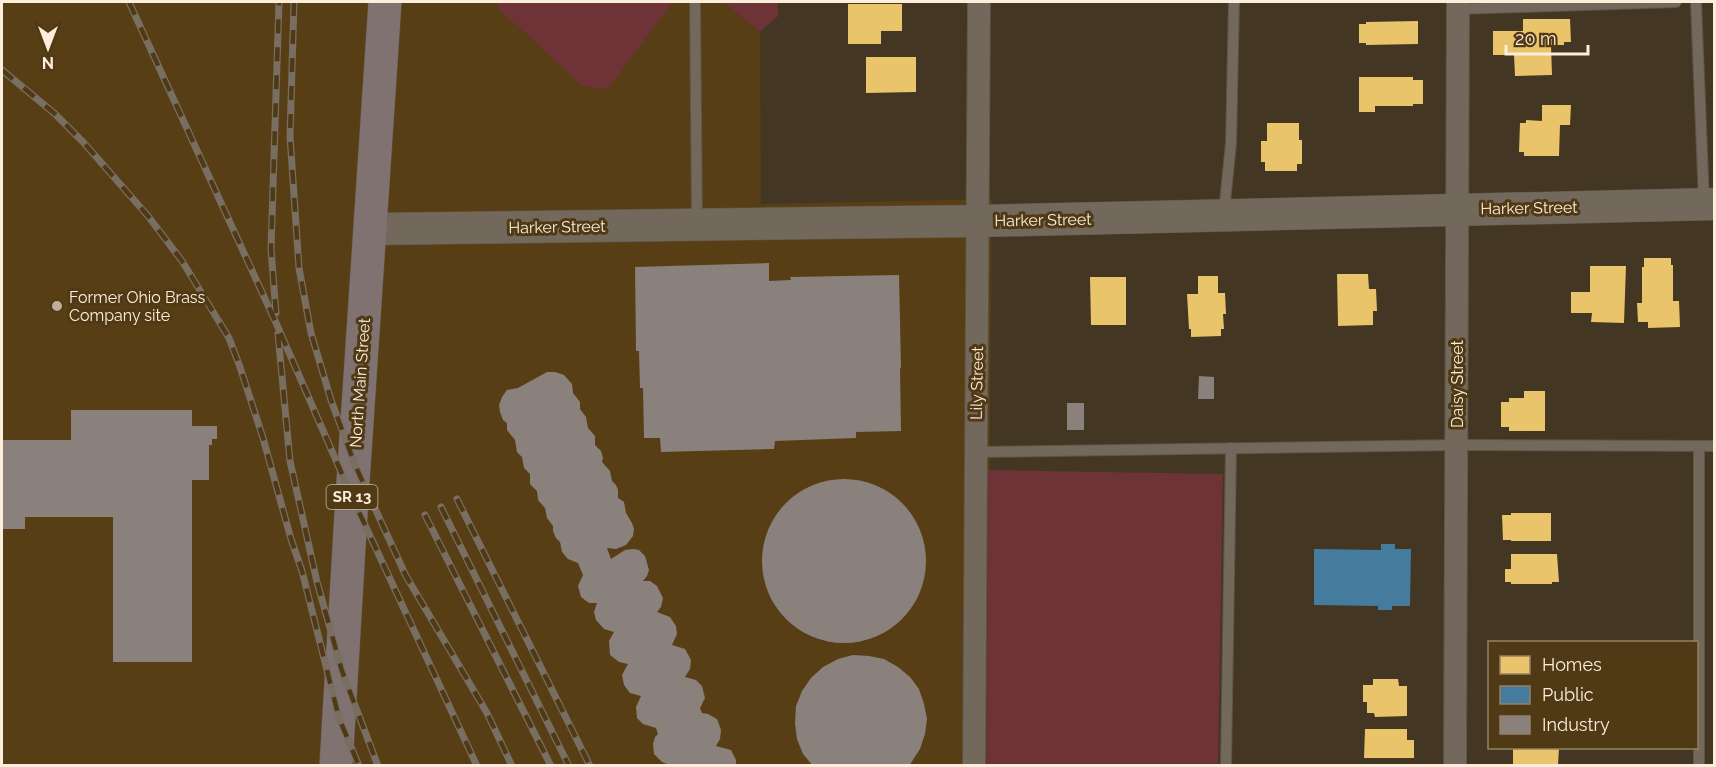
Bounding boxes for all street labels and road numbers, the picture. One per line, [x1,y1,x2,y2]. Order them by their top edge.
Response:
street label: Harker Street [1480,198,1578,218]
street label: Harker Street [994,210,1092,230]
street label: Harker Street [508,217,606,237]
street label: North Main Street [346,317,374,449]
street label: Daisy Street [1448,339,1467,428]
street label: Lily Street [967,345,987,420]
road number: SR 13 [326,485,378,509]

